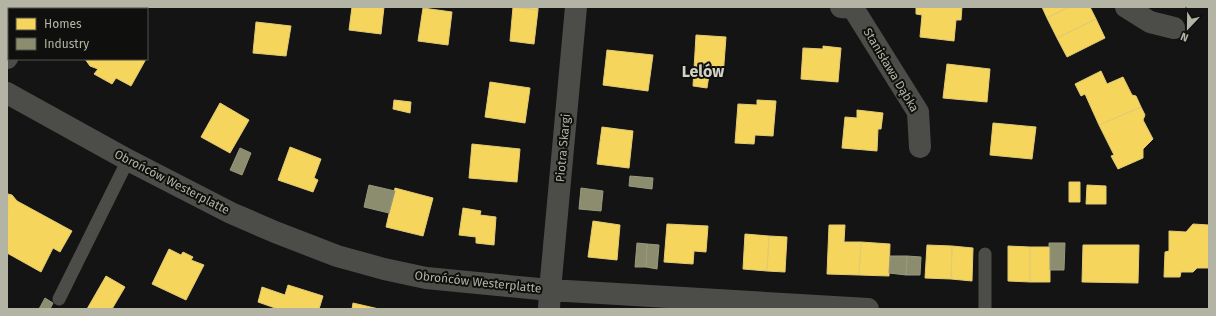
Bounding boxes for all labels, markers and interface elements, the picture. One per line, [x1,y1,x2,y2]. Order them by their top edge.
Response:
legend [8,8,148,60]
north arrow [1168,8,1208,48]
text: Homes [44,17,82,31]
street label: Stanisława Dąbka [860,26,922,114]
text: N [1179,29,1190,44]
text: Industry [44,37,89,51]
district label: Lelów [682,62,724,81]
street label: Piotra Skargi [553,113,573,183]
street label: Obrońców Westerplatte [112,147,232,217]
street label: Obrońców Westerplatte [414,268,542,296]

